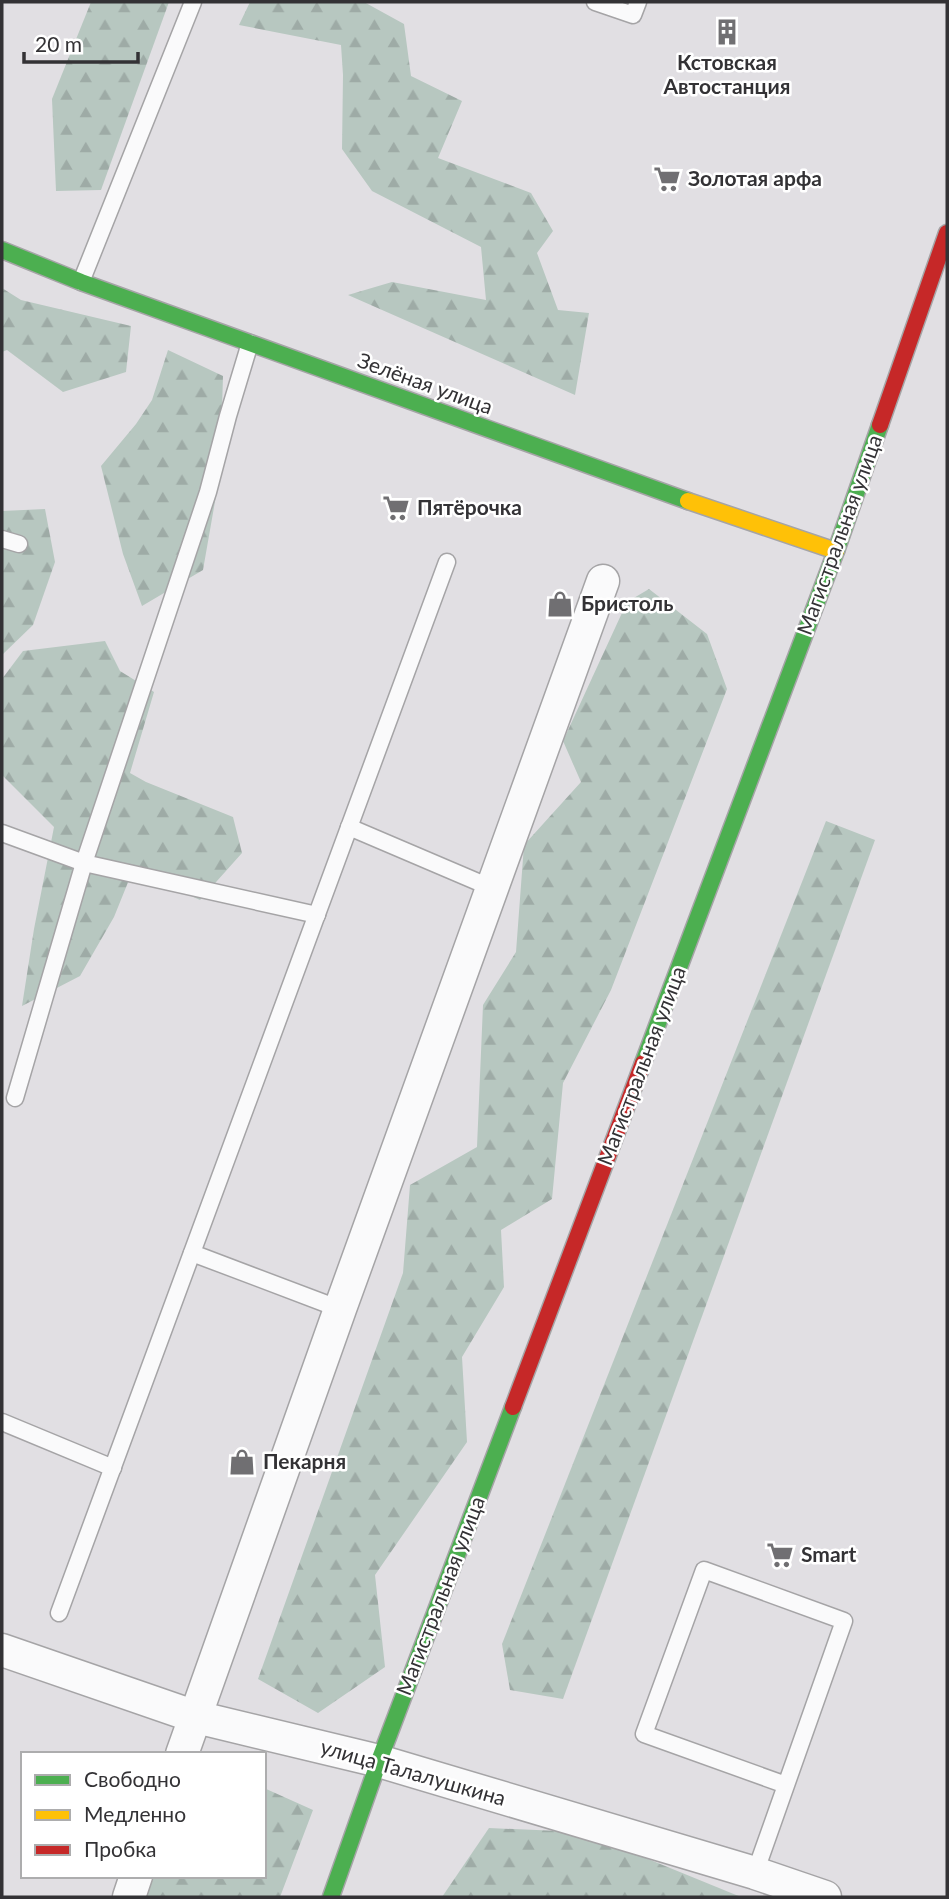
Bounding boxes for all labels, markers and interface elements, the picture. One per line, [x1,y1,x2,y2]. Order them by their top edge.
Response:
building icon: Кстовская Автостанция [712,17,742,47]
scale bar [24,21,138,65]
text: 20 m [35,31,82,56]
place label: Кстовская Автостанция [663,49,790,98]
supermarket icon: Золотая арфа [652,164,682,194]
place label: Золотая арфа [688,165,822,190]
street label: Зелёная улица [355,347,496,419]
street label: Магистральная улица [791,431,886,638]
supermarket icon: Пятёрочка [381,493,411,523]
place label: Пятёрочка [417,494,522,519]
shop icon: Бристоль [545,589,575,619]
place label: Бристоль [581,590,673,615]
street label: Магистральная улица [591,963,690,1168]
shop icon: Пекарня [227,1447,257,1477]
place label: Пекарня [263,1448,346,1473]
street label: Магистральная улица [390,1493,489,1698]
supermarket icon: Smart [765,1540,795,1570]
place label: Smart [801,1541,856,1566]
street label: улица Талалушкина [318,1733,509,1810]
legend [21,1752,266,1878]
text: Свободно [84,1766,181,1791]
text: Медленно [84,1801,186,1826]
text: Пробка [84,1836,157,1861]

